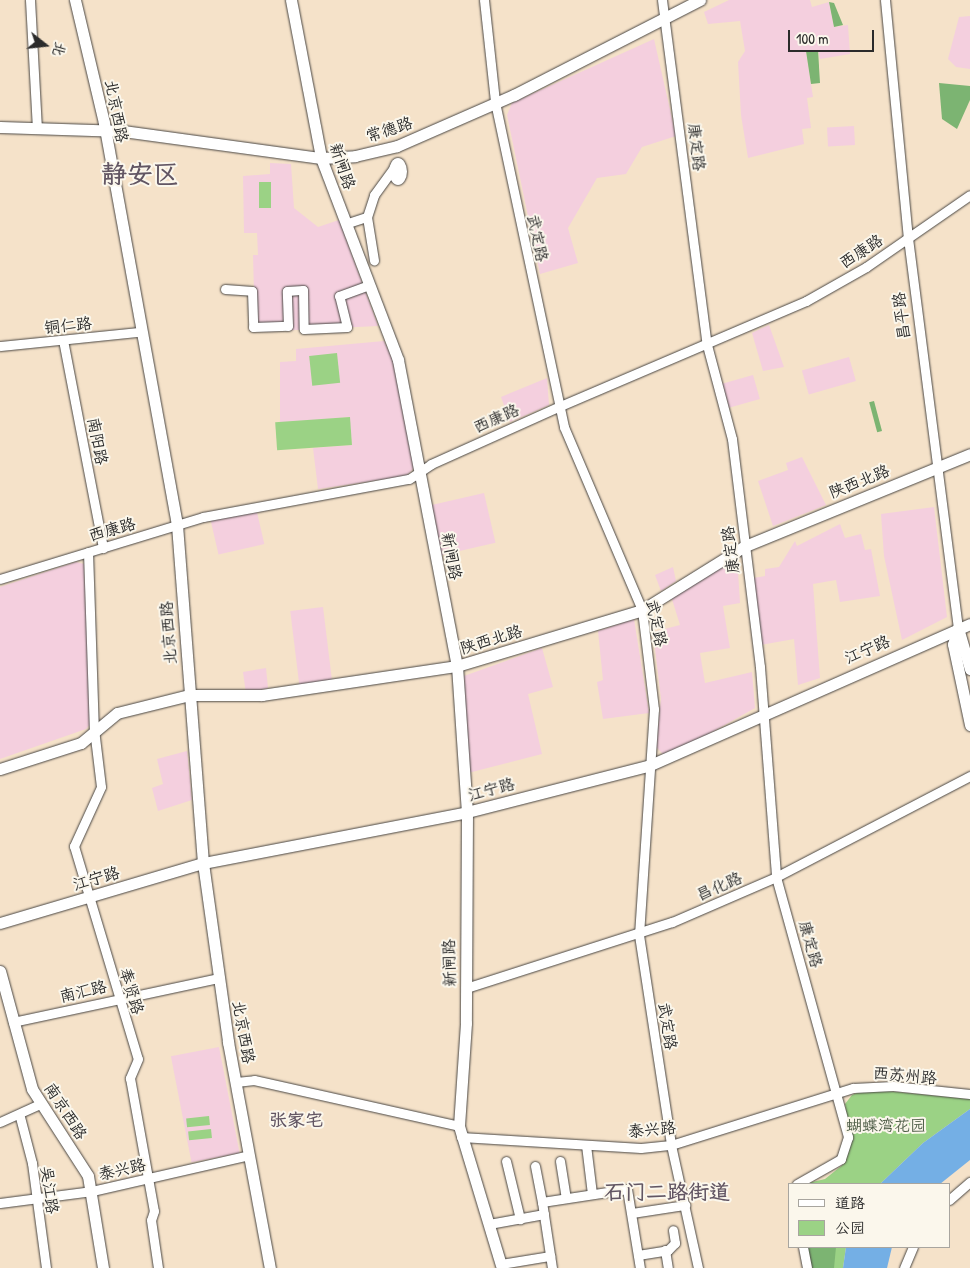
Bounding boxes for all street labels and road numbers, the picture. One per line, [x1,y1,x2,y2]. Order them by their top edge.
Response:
street label: 北京西路 [101,78,133,144]
street label: 常德路 [363,112,415,146]
street label: 康定路 [685,122,709,172]
street label: 新闸路 [326,140,360,192]
street label: 武定路 [524,213,552,263]
street label: 西康路 [836,230,886,272]
street label: 昌平路 [889,291,913,341]
street label: 铜仁路 [43,313,93,337]
street label: 西康路 [470,399,522,437]
street label: 南阳路 [84,416,112,466]
street label: 陕西北路 [826,460,892,502]
street label: 西康路 [86,513,138,545]
street label: 康定路 [718,525,742,575]
street label: 新闸路 [438,531,466,581]
street label: 武定路 [643,598,671,648]
street label: 北京西路 [156,600,180,666]
street label: 陕西北路 [458,620,524,658]
street label: 江宁路 [841,631,893,667]
street label: 江宁路 [465,774,517,804]
street label: 江宁路 [70,862,122,894]
street label: 昌化路 [693,867,745,905]
street label: 康定路 [795,918,827,970]
street label: 新闸路 [439,939,459,987]
street label: 奉贤路 [116,965,148,1017]
street label: 南汇路 [57,976,109,1006]
street label: 北京西路 [229,999,259,1065]
street label: 武定路 [655,1001,681,1051]
street label: 西苏州路 [872,1063,938,1087]
street label: 南京西路 [41,1079,91,1143]
street label: 泰兴路 [627,1117,677,1141]
street label: 泰兴路 [96,1154,148,1184]
street label: 吴江路 [37,1165,63,1215]

